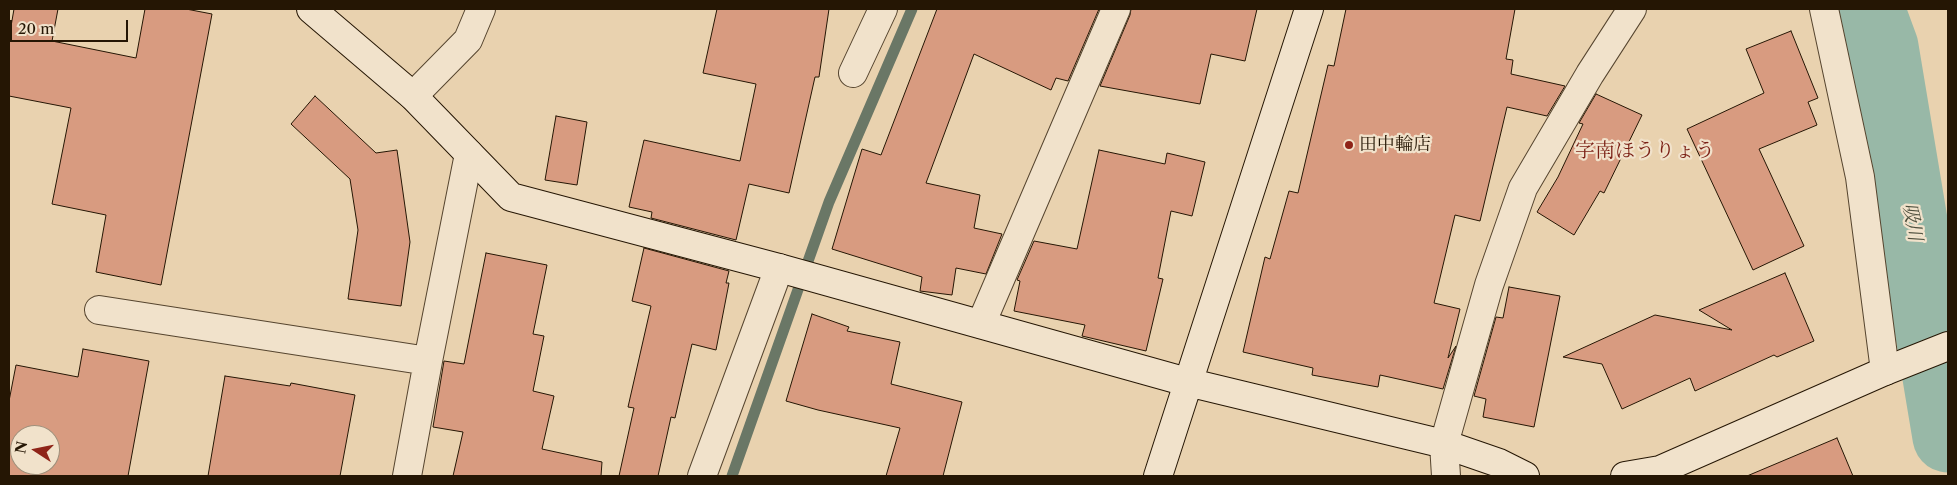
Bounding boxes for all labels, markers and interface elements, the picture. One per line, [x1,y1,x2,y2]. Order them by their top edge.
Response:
scale bar [12,10,130,42]
text: 20 m [18,19,54,38]
place label: 田中輪店 [1359,134,1431,156]
marker: 田中輪店 [1343,139,1355,151]
district label: 字南ほうりょう [1575,139,1715,163]
water label: 吸川 [1897,201,1927,243]
north arrow [10,425,60,475]
text: N [11,440,31,455]

